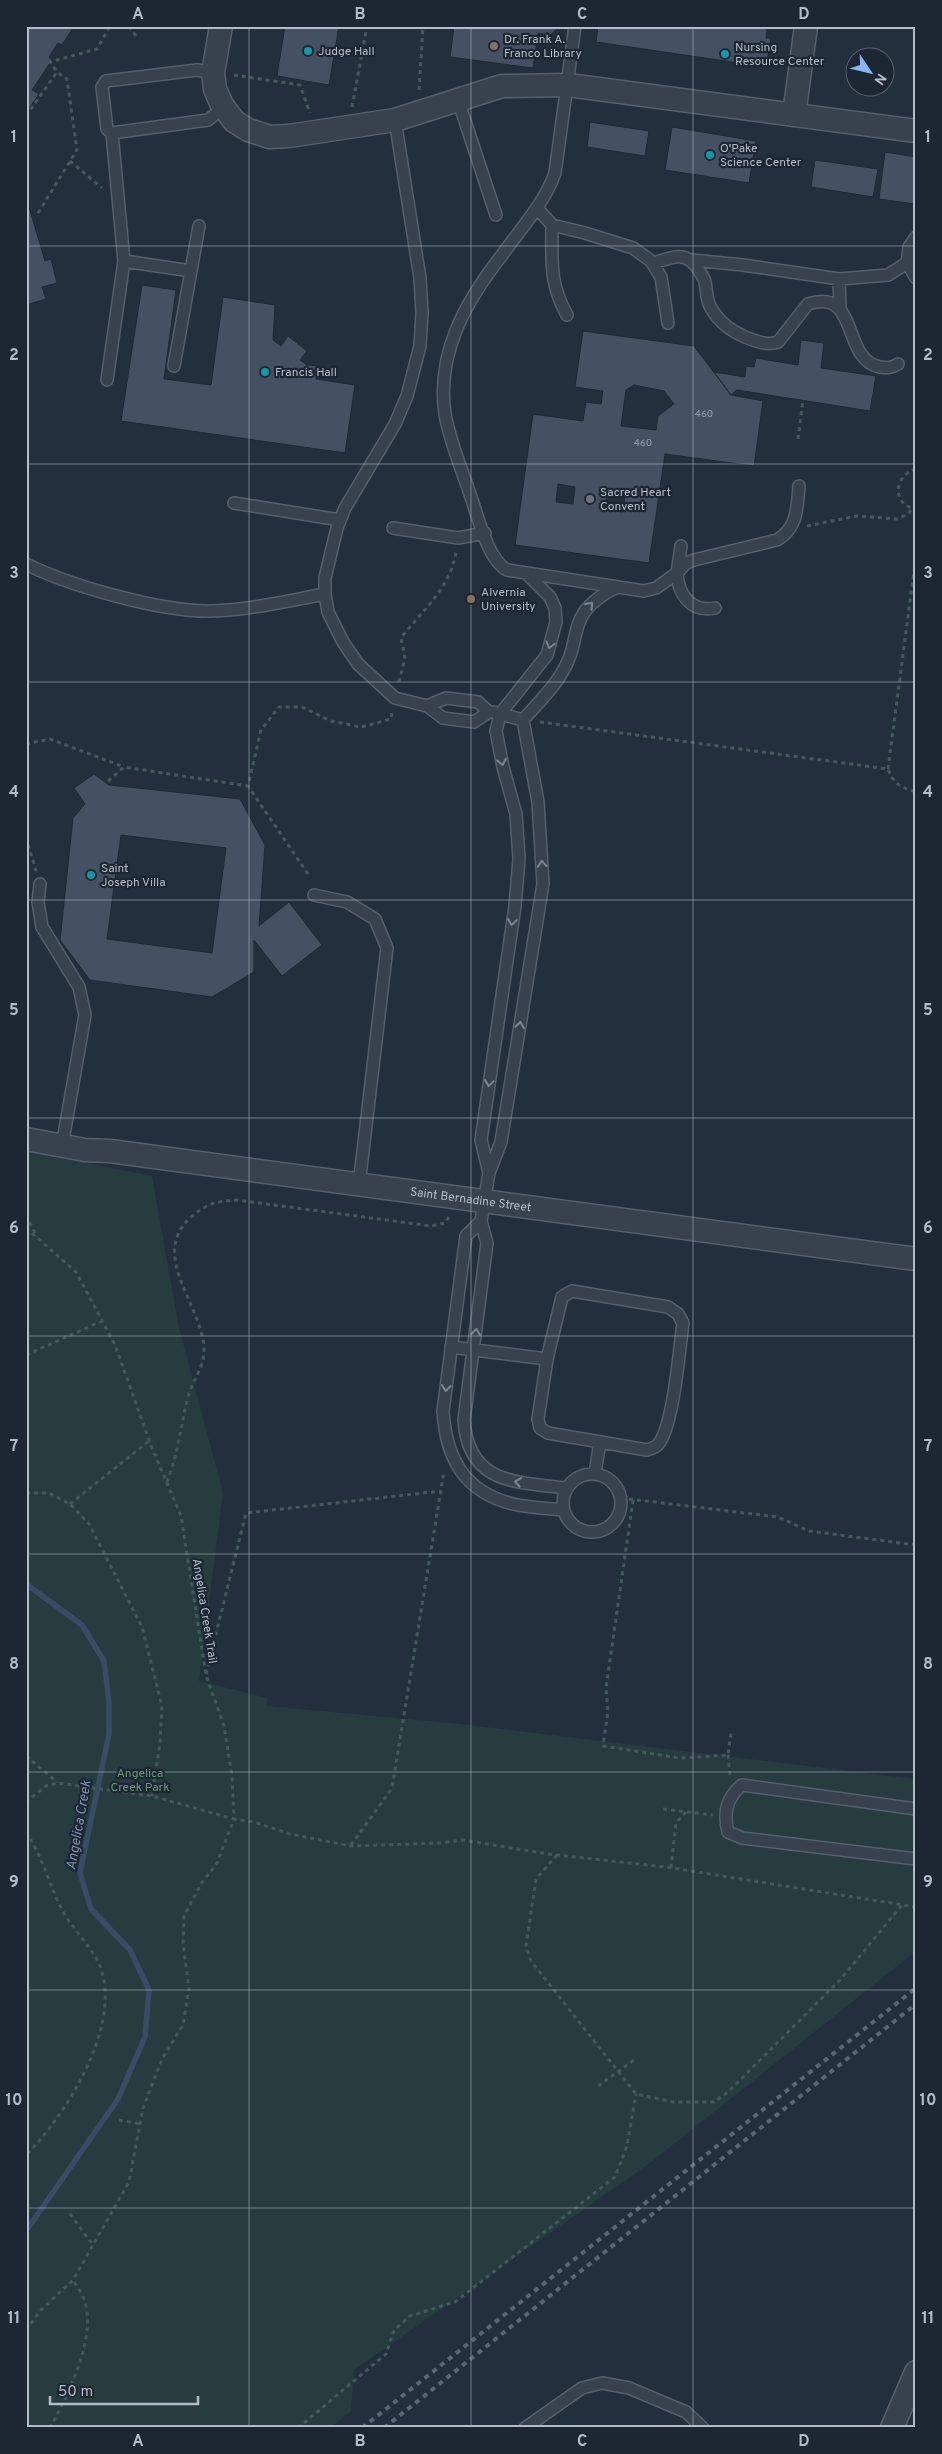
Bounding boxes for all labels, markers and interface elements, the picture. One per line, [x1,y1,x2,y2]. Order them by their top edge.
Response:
text: A [132,5,144,25]
text: B [354,5,366,25]
text: C [577,5,587,25]
text: D [798,5,810,25]
place label: Dr. Frank A. Franco Library [504,32,582,62]
marker: Dr. Frank A. Franco Library [488,40,500,52]
place label: Nursing Resource Center [735,40,825,70]
place label: Judge Hall [318,44,375,60]
marker: Judge Hall [302,45,314,57]
marker: Nursing Resource Center [719,48,731,60]
north arrow [844,48,894,98]
text: N [870,70,889,88]
text: 1 [11,128,17,148]
text: 1 [925,128,931,148]
place label: O'Pake Science Center [720,141,802,171]
marker: O'Pake Science Center [704,149,716,161]
text: 2 [9,346,19,366]
text: 2 [923,346,933,366]
place label: Francis Hall [275,365,337,381]
marker: Francis Hall [259,366,271,378]
house number: 460 [695,408,713,421]
house number: 460 [634,437,652,450]
place label: Sacred Heart Convent [600,485,671,515]
marker: Sacred Heart Convent [584,493,596,505]
text: 3 [9,564,19,584]
text: 3 [923,564,933,584]
place label: Alvernia University [481,585,536,615]
marker: Alvernia University [465,593,477,605]
one-way arrow [585,601,594,610]
one-way arrow [545,641,556,650]
one-way arrow [496,758,507,766]
text: 4 [9,783,19,803]
text: 4 [923,783,933,803]
one-way arrow [537,860,548,868]
place label: Saint Joseph Villa [101,861,166,891]
marker: Saint Joseph Villa [85,869,97,881]
one-way arrow [507,918,518,926]
text: 5 [9,1001,19,1021]
text: 5 [923,1001,933,1021]
one-way arrow [515,1021,525,1029]
one-way arrow [484,1079,495,1087]
street label: Saint Bernadine Street [409,1184,532,1216]
text: 6 [9,1219,19,1239]
text: 6 [923,1219,933,1239]
one-way arrow [470,1327,481,1335]
one-way arrow [441,1384,452,1392]
text: 7 [10,1437,18,1457]
text: 7 [924,1437,932,1457]
one-way arrow [514,1477,522,1488]
street label: Angelica Creek Trail [188,1557,220,1665]
text: 8 [9,1655,19,1675]
text: 8 [923,1655,933,1675]
park label: Angelica Creek Park [110,1766,170,1796]
water label: Angelica Creek [63,1778,96,1871]
text: 9 [9,1873,19,1893]
text: 9 [923,1873,933,1893]
text: 10 [6,2091,22,2111]
text: 10 [920,2091,936,2111]
text: 11 [8,2309,20,2329]
text: 11 [922,2309,934,2329]
scale bar [50,2374,198,2406]
text: 50 m [58,2383,93,2402]
text: A [132,2432,144,2452]
text: B [354,2432,366,2452]
text: C [577,2432,587,2452]
text: D [798,2432,810,2452]

